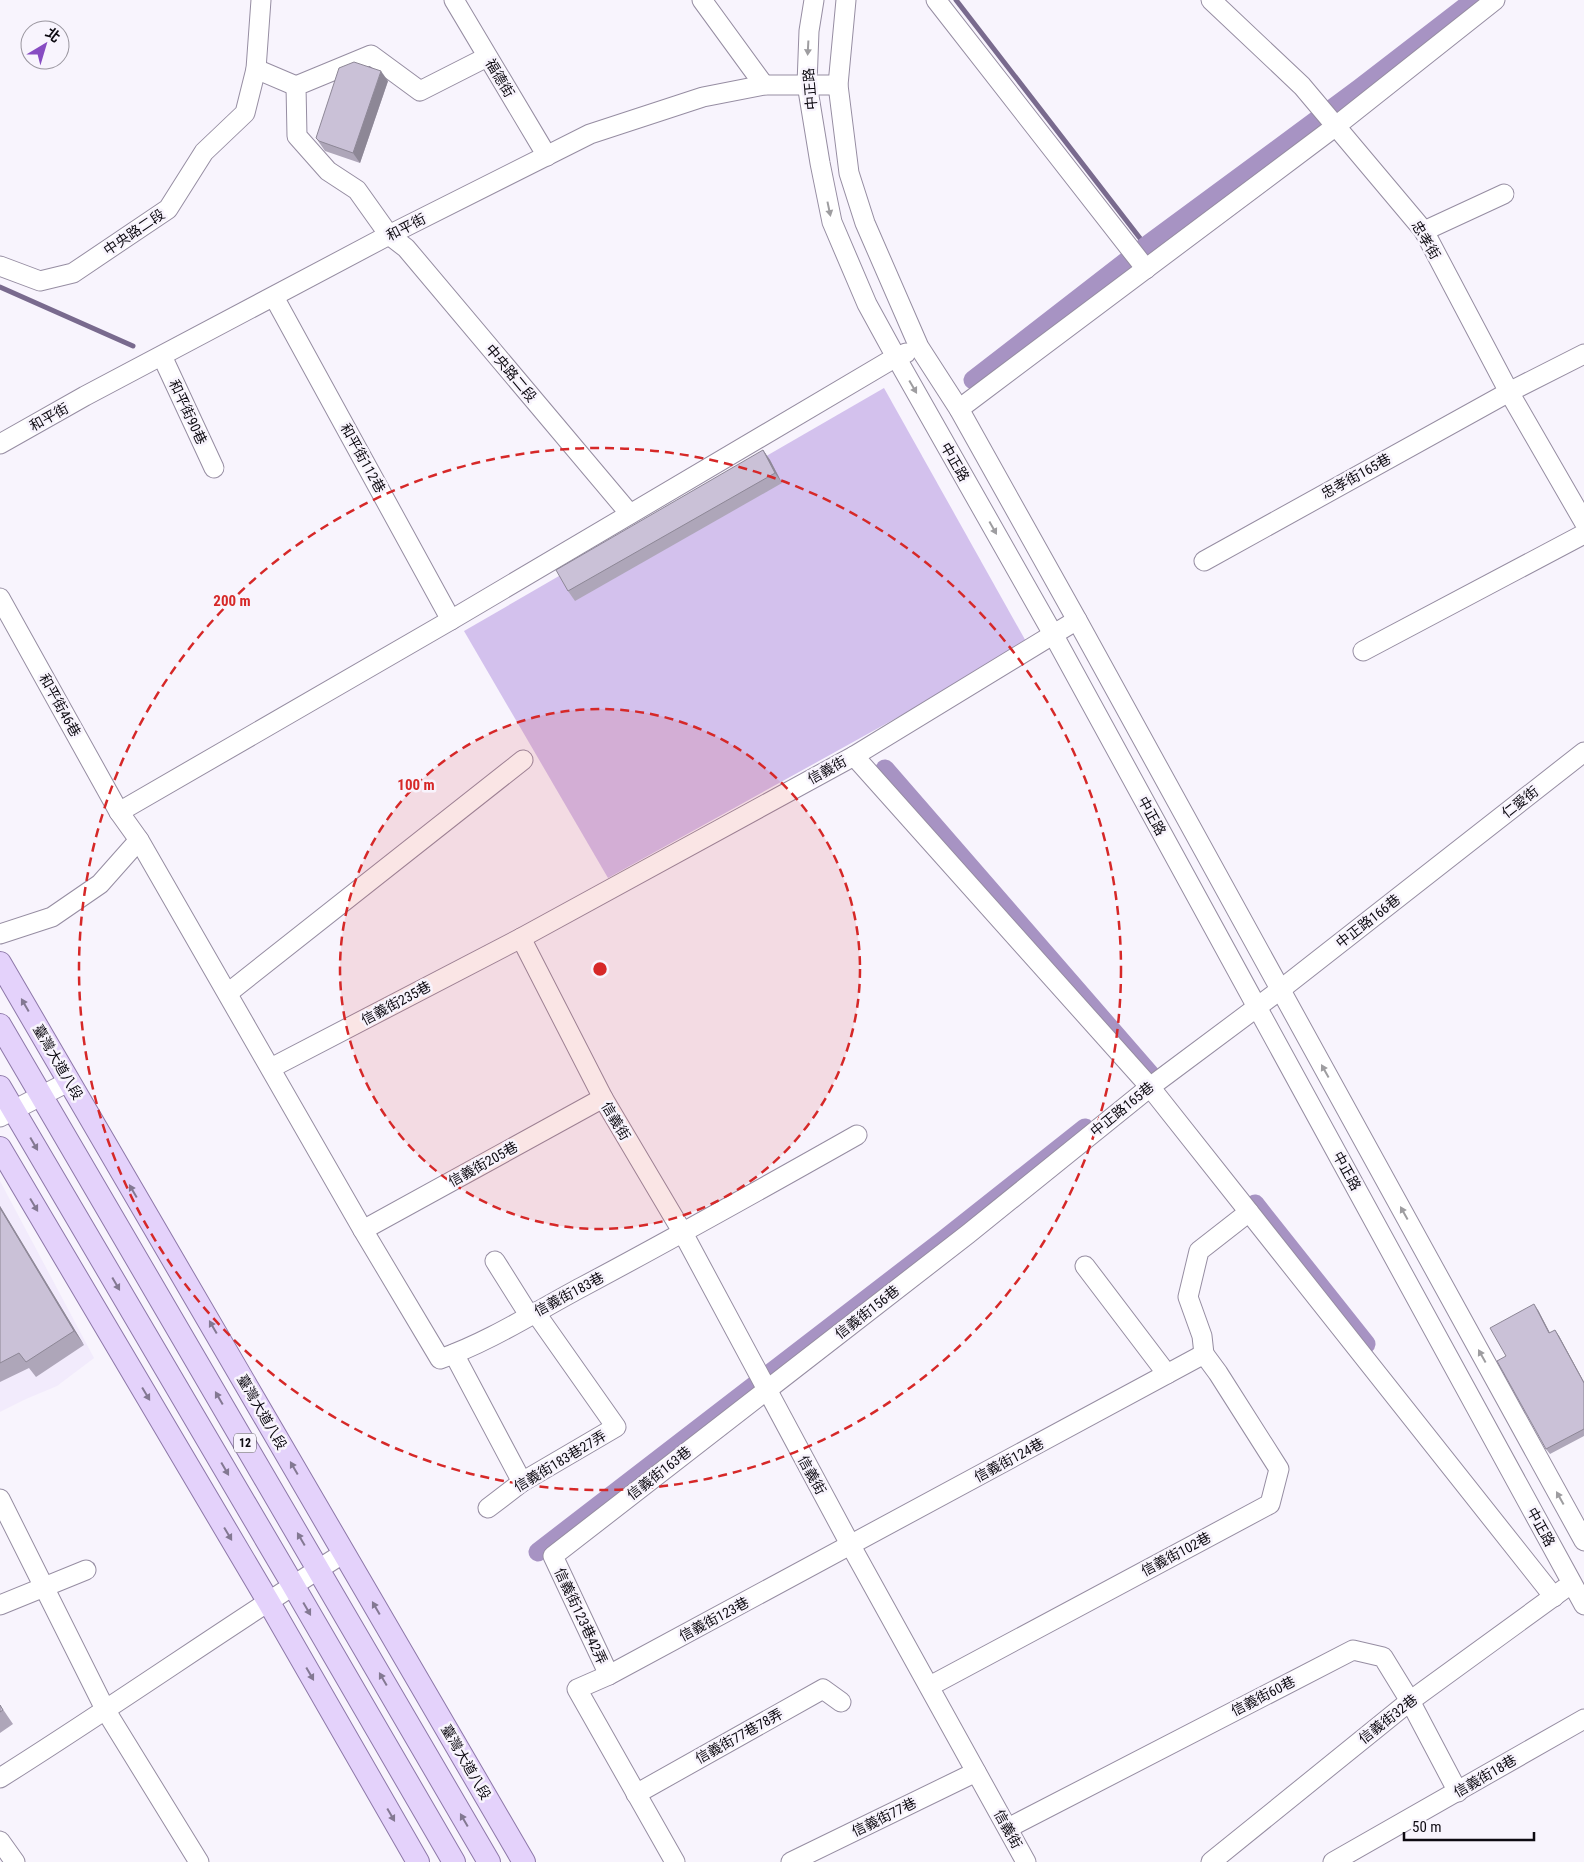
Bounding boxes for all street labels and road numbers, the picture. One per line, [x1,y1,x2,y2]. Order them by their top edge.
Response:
street label: 福德街 [482,56,518,100]
street label: 中正路 [800,67,820,111]
street label: 中央路二段 [101,206,167,258]
street label: 和平街 [384,210,428,244]
street label: 忠孝街 [1408,218,1444,262]
street label: 中央路二段 [482,341,540,405]
street label: 和平街90巷 [166,377,210,447]
street label: 和平街 [27,400,71,434]
street label: 和平街112巷 [337,421,389,495]
street label: 中正路 [938,440,972,484]
street label: 忠孝街165巷 [1319,450,1393,502]
street label: 和平街46巷 [36,671,84,739]
street label: 信義街 [805,753,849,787]
street label: 仁愛街 [1499,783,1541,821]
street label: 中正路 [1135,794,1169,838]
street label: 中正路166巷 [1333,891,1403,951]
street label: 信義街235巷 [358,978,434,1028]
street label: 臺灣大道八段 [30,1022,86,1102]
street label: 中正路165巷 [1087,1079,1157,1139]
street label: 信義街 [598,1099,634,1143]
street label: 信義街205巷 [446,1138,520,1190]
street label: 中正路 [1330,1149,1364,1193]
street label: 信義街183巷 [531,1269,607,1319]
street label: 信義街156巷 [832,1282,902,1342]
street label: 臺灣大道八段 [234,1372,290,1452]
street label: 信義街183巷27弄 [511,1427,609,1495]
road number: 12 [234,1434,256,1452]
street label: 信義街124巷 [971,1435,1047,1485]
street label: 信義街163巷 [624,1443,694,1503]
street label: 信義街 [795,1453,829,1497]
street label: 中正路 [1524,1505,1558,1549]
street label: 信義街102巷 [1138,1529,1214,1579]
street label: 信義街123巷42弄 [552,1565,610,1667]
street label: 信義街123巷 [676,1594,752,1644]
street label: 信義街60巷 [1228,1673,1298,1719]
street label: 信義街32巷 [1356,1691,1420,1747]
street label: 信義街77巷78弄 [692,1705,786,1767]
street label: 臺灣大道八段 [438,1722,494,1802]
street label: 信義街18巷 [1451,1752,1519,1800]
street label: 信義街77巷 [849,1795,919,1839]
street label: 信義街 [991,1807,1025,1851]

